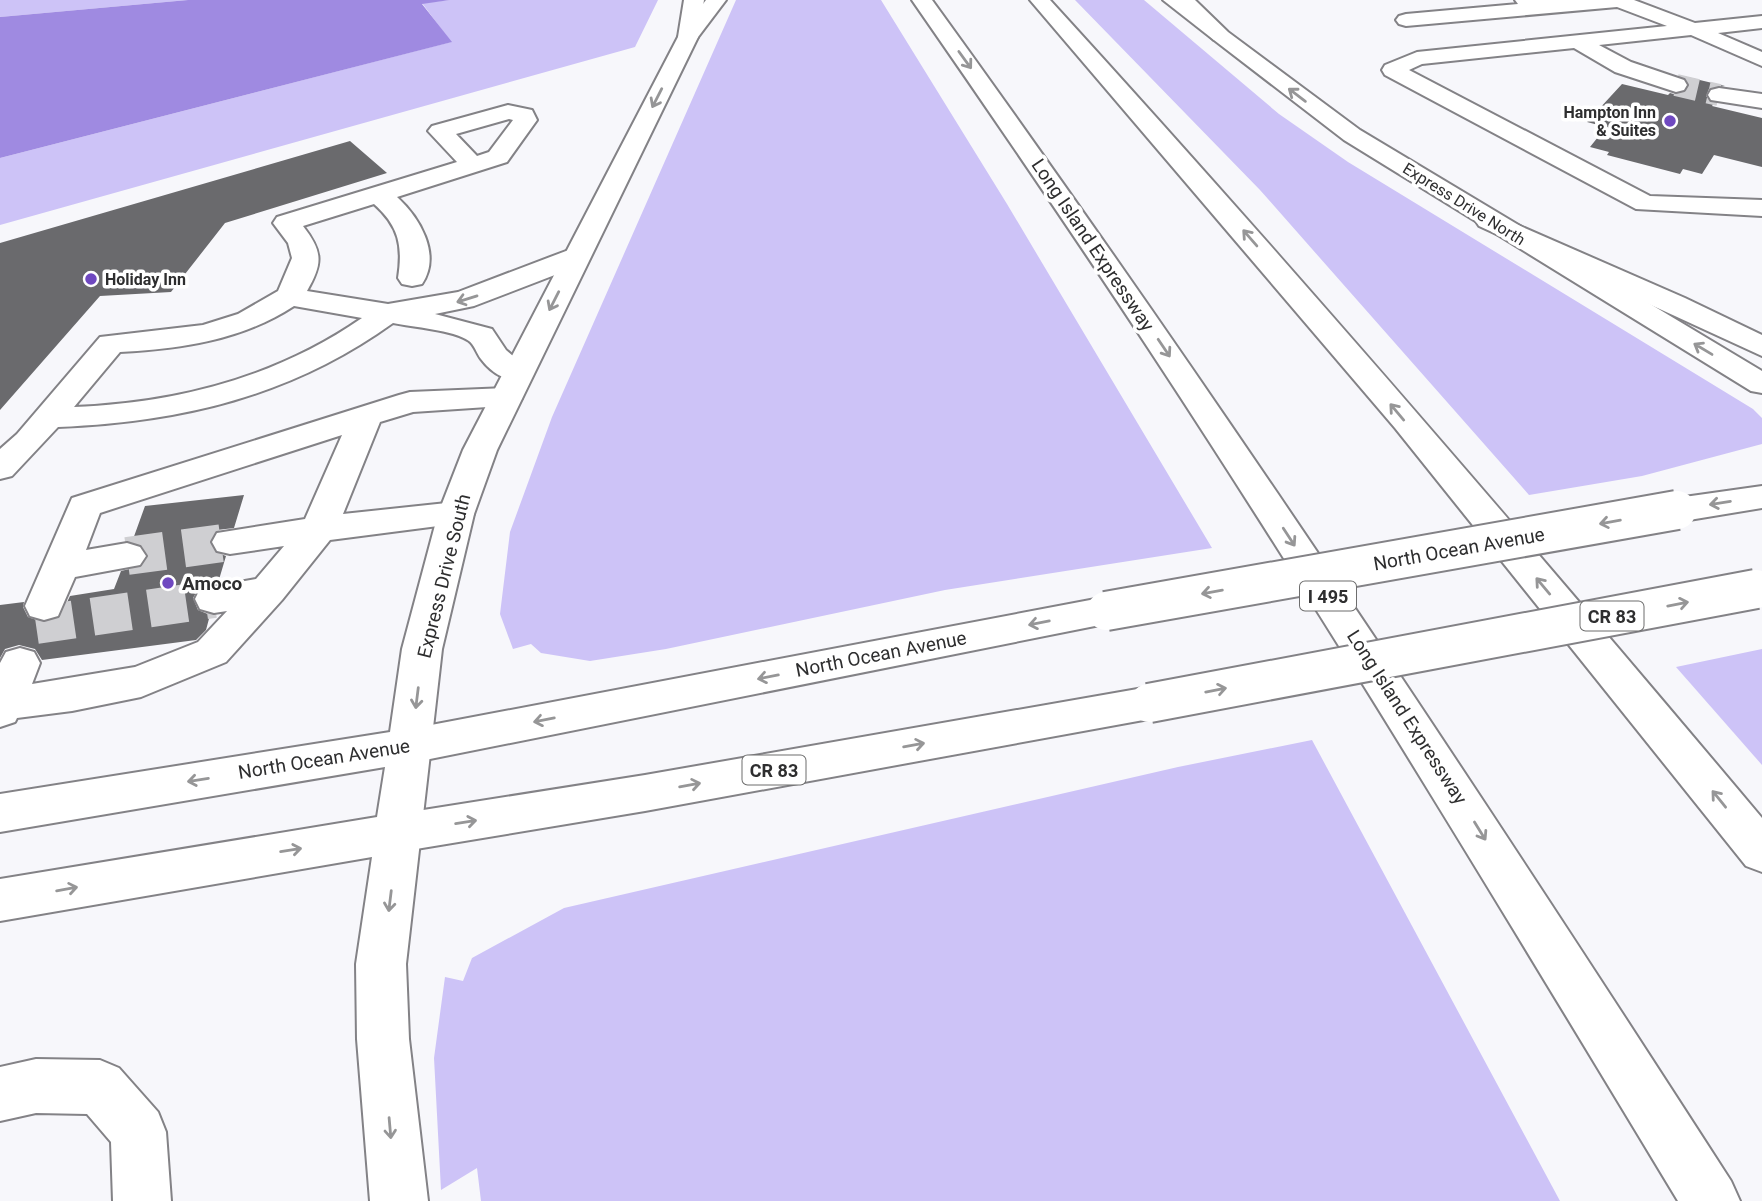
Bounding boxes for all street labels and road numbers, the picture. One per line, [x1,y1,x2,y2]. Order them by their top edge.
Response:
street label: Long Island Expressway [1027,154,1159,336]
street label: Express Drive North [1399,159,1529,249]
street label: Express Drive South [412,492,476,660]
street label: North Ocean Avenue [1372,523,1546,575]
road number: I 495 [1300,582,1356,610]
road number: CR 83 [1580,602,1644,630]
street label: North Ocean Avenue [794,626,968,682]
street label: Long Island Expressway [1342,626,1472,808]
street label: North Ocean Avenue [237,734,411,784]
road number: CR 83 [742,756,806,784]

